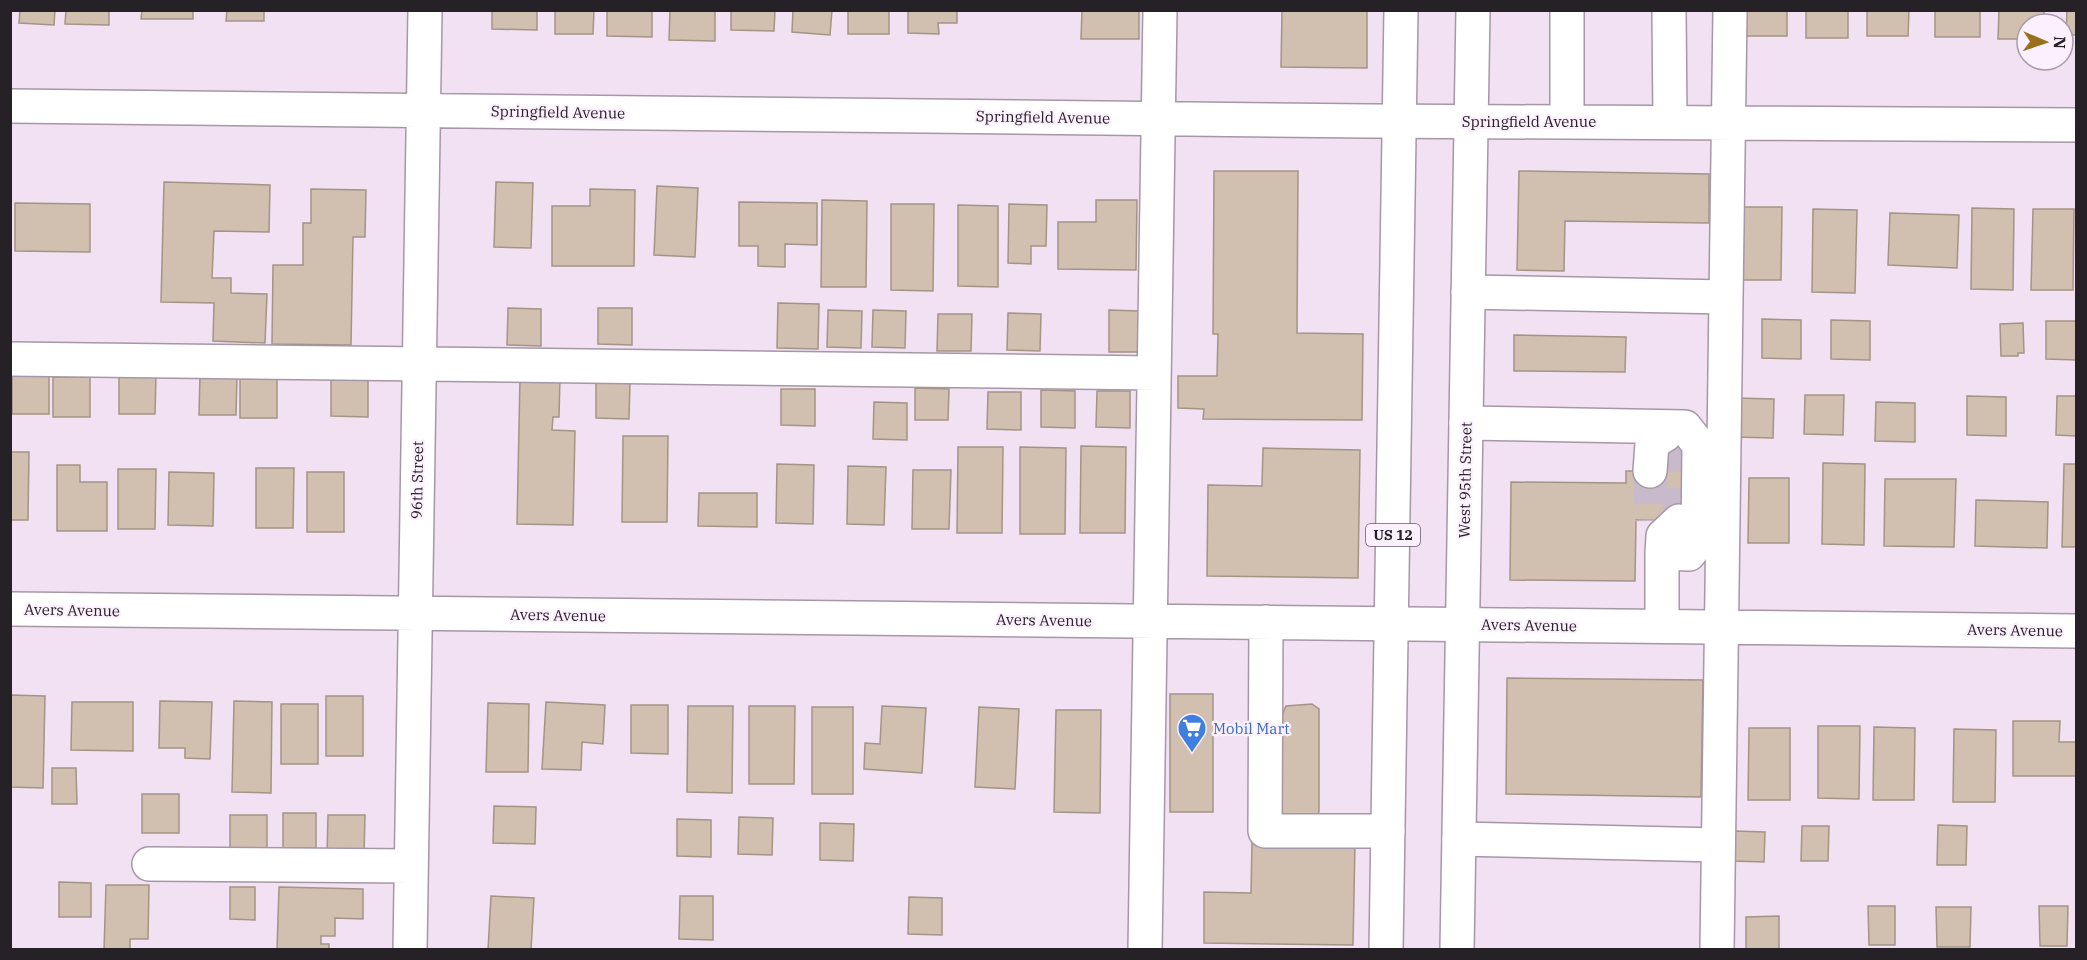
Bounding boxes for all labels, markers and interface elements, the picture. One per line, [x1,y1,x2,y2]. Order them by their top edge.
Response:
north arrow [2015,12,2075,72]
text: N [2050,36,2070,49]
street label: Springfield Avenue [491,101,625,123]
street label: Springfield Avenue [976,106,1110,128]
street label: Springfield Avenue [1462,112,1596,131]
street label: West 95th Street [1454,422,1476,538]
street label: 96th Street [407,441,427,519]
road number: US 12 [1366,524,1420,546]
street label: Avers Avenue [24,600,120,620]
street label: Avers Avenue [510,605,606,625]
street label: Avers Avenue [996,610,1092,630]
street label: Avers Avenue [1481,615,1577,635]
street label: Avers Avenue [1967,620,2063,640]
supermarket icon: Mobil Mart [1176,712,1208,754]
place label: Mobil Mart [1213,719,1290,738]

